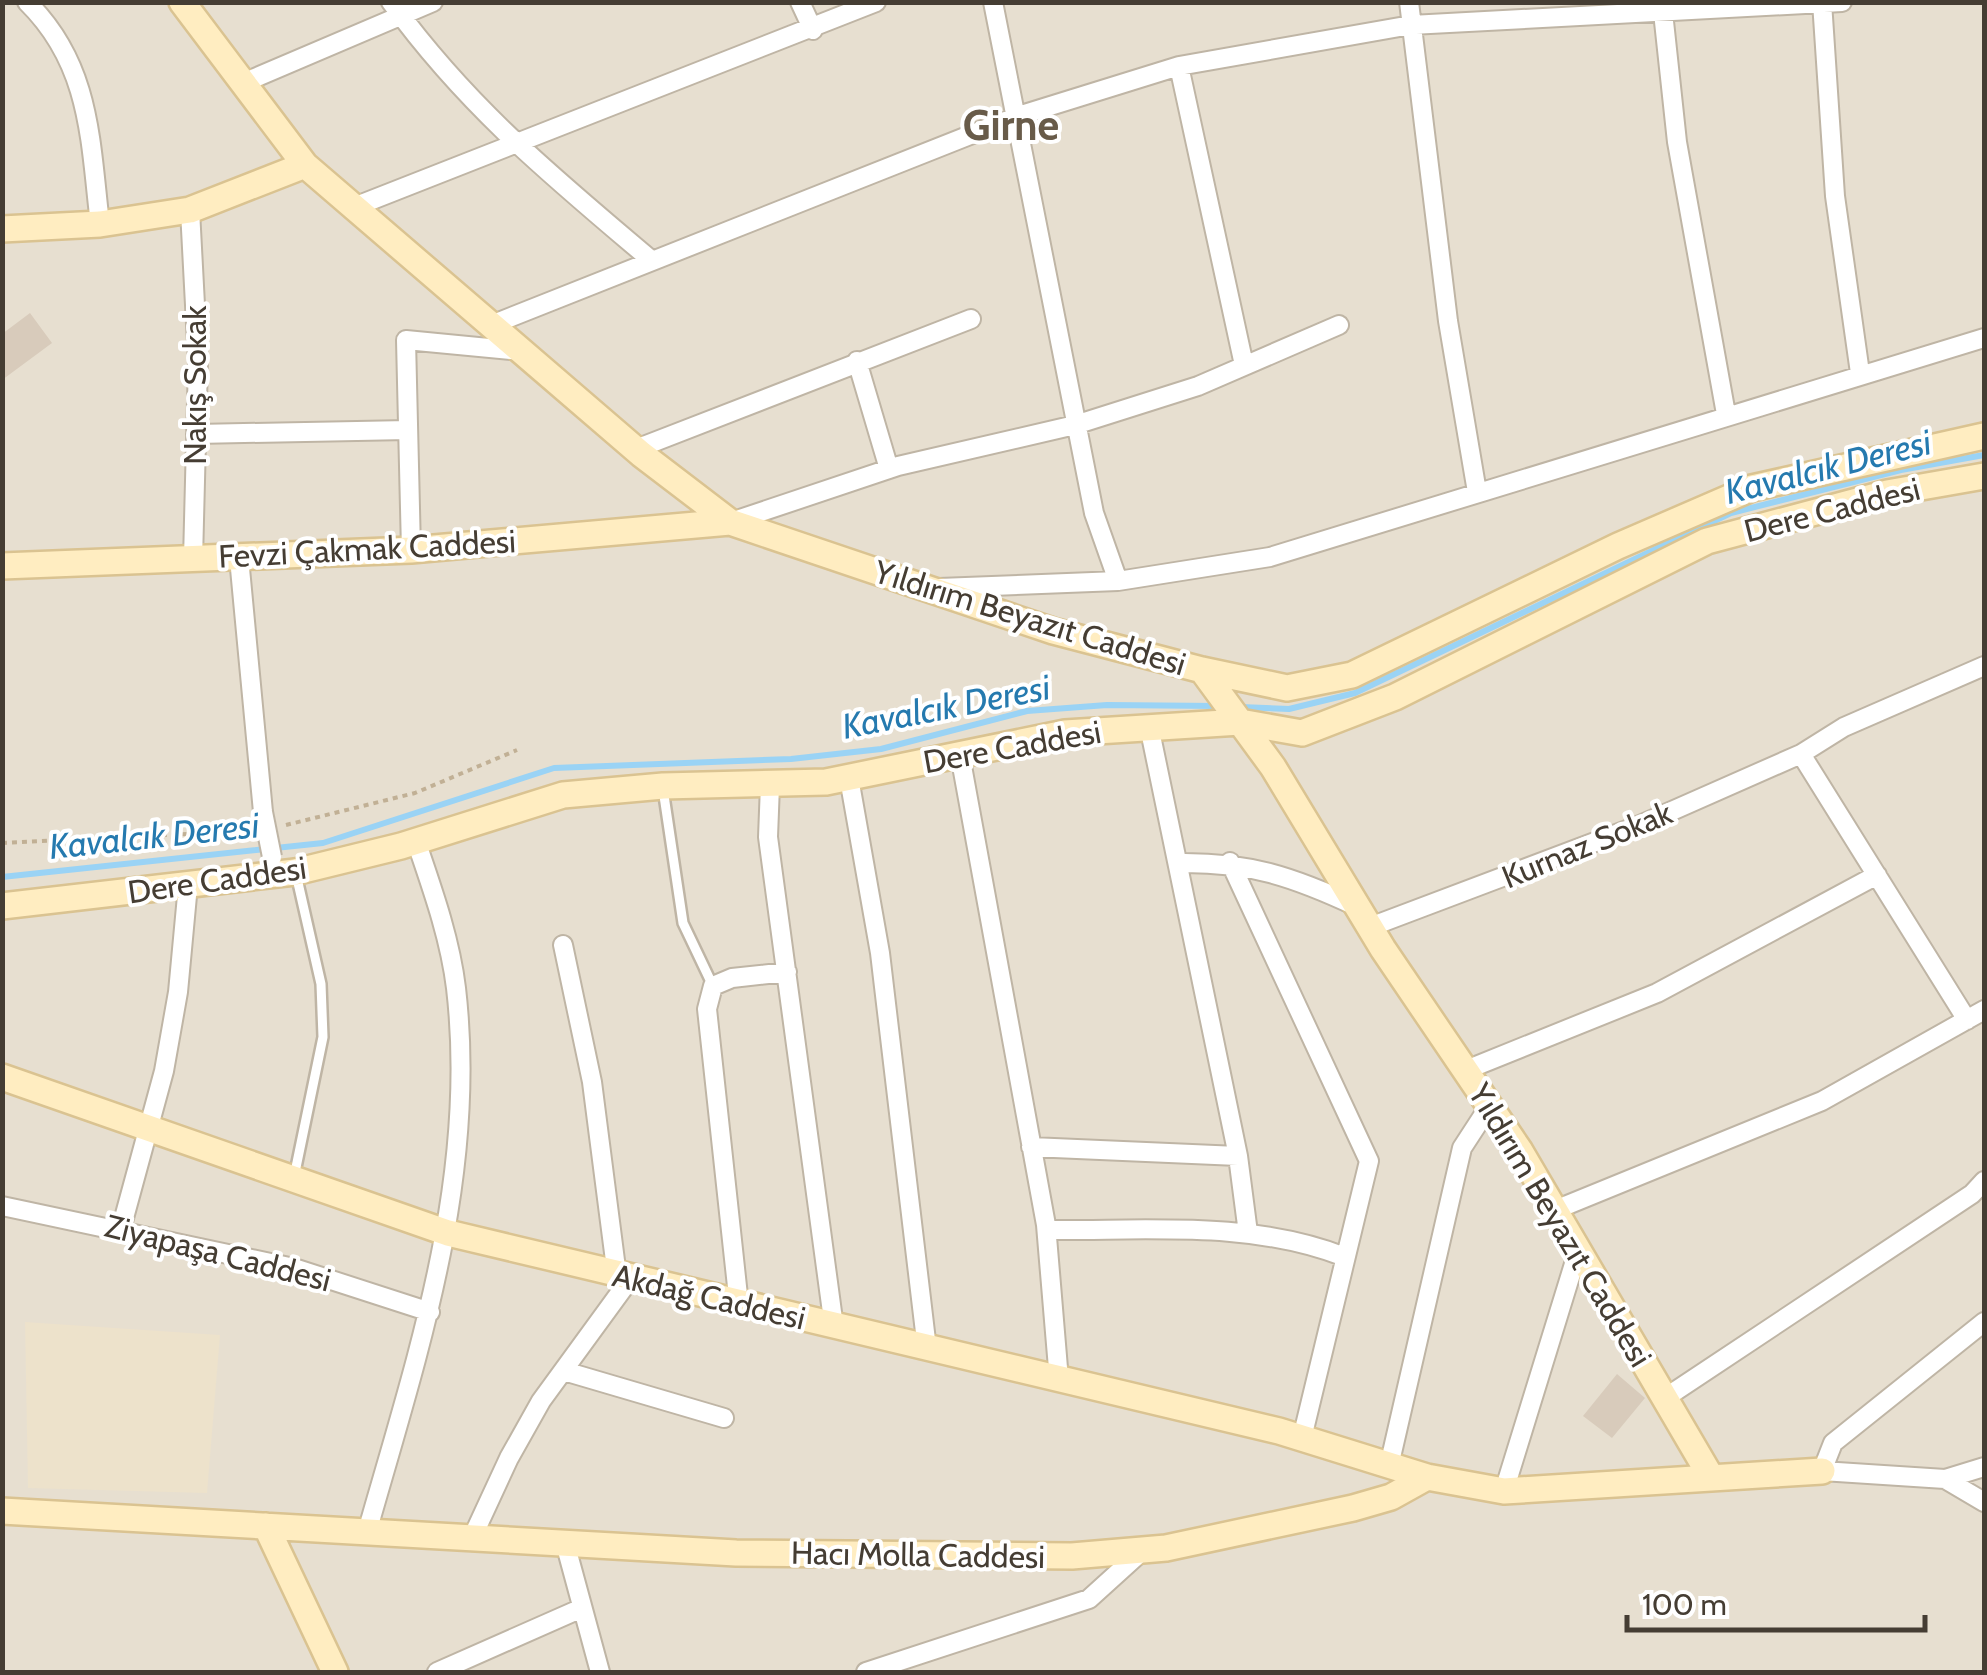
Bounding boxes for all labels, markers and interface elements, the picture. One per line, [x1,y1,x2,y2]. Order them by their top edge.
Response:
district label: Girne [963,99,1059,151]
street label: Nakış Sokak [175,305,214,465]
water label: Kavalcık Deresi [1720,420,1936,513]
street label: Dere Caddesi [1740,469,1924,550]
street label: Fevzi Çakmak Caddesi [217,521,517,576]
street label: Yıldırım Beyazıt Caddesi [869,551,1191,683]
water label: Kavalcık Deresi [838,665,1054,748]
street label: Dere Caddesi [920,712,1104,781]
street label: Kurnaz Sokak [1496,793,1678,896]
water label: Kavalcık Deresi [47,803,262,868]
street label: Dere Caddesi [125,848,309,911]
street label: Yıldırım Beyazıt Caddesi [1460,1075,1661,1374]
street label: Ziyapaşa Caddesi [101,1206,335,1299]
street label: Akdağ Caddesi [609,1255,809,1338]
street label: Hacı Molla Caddesi [791,1533,1045,1576]
scale bar [1627,1570,1924,1632]
text: 100 m [1642,1586,1727,1623]

